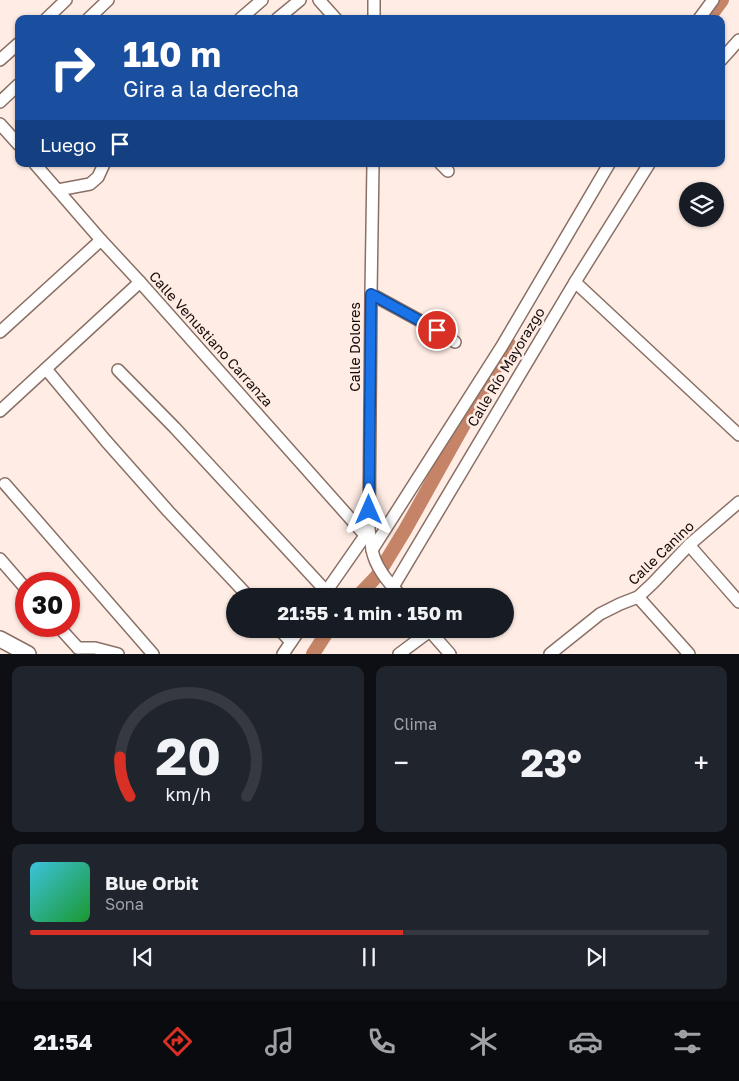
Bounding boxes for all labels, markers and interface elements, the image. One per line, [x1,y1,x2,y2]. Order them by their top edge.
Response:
text: 110 m [123,33,221,75]
icon: right [40,35,105,100]
text: Gira a la derecha [123,75,299,102]
icon: arrive [106,130,134,158]
text: Luego [40,133,96,156]
map controls [679,182,724,227]
button: layers [679,182,724,227]
street label: Calle Venustiano Carranza [146,267,277,410]
street label: Calle Dolores [346,302,363,392]
street label: Calle Río Mayorazgo [463,304,548,429]
pin [416,309,458,351]
icon: arrive [423,316,451,344]
position arrow [342,483,394,535]
street label: Calle Canino [624,517,697,588]
speed limit sign: 30 [15,572,80,637]
text: 21:55 · 1 min · 150 m [278,601,462,624]
text: Clima [394,714,437,734]
text: 20 [155,724,221,786]
text: 23° [521,740,582,785]
text: − [394,746,409,779]
text: + [694,746,709,779]
text: km/h [165,783,210,805]
text: Blue Orbit [105,871,199,894]
text: Sona [105,894,144,914]
icon: previous [129,943,157,971]
icon: pause [355,943,383,971]
icon: next [582,943,610,971]
icon: directions [160,1024,195,1059]
icon: music [262,1024,297,1059]
icon: phone [364,1024,399,1059]
icon: climate [466,1024,501,1059]
icon: car [568,1024,603,1059]
icon: filters [670,1024,705,1059]
text: 21:54 [34,1028,93,1055]

